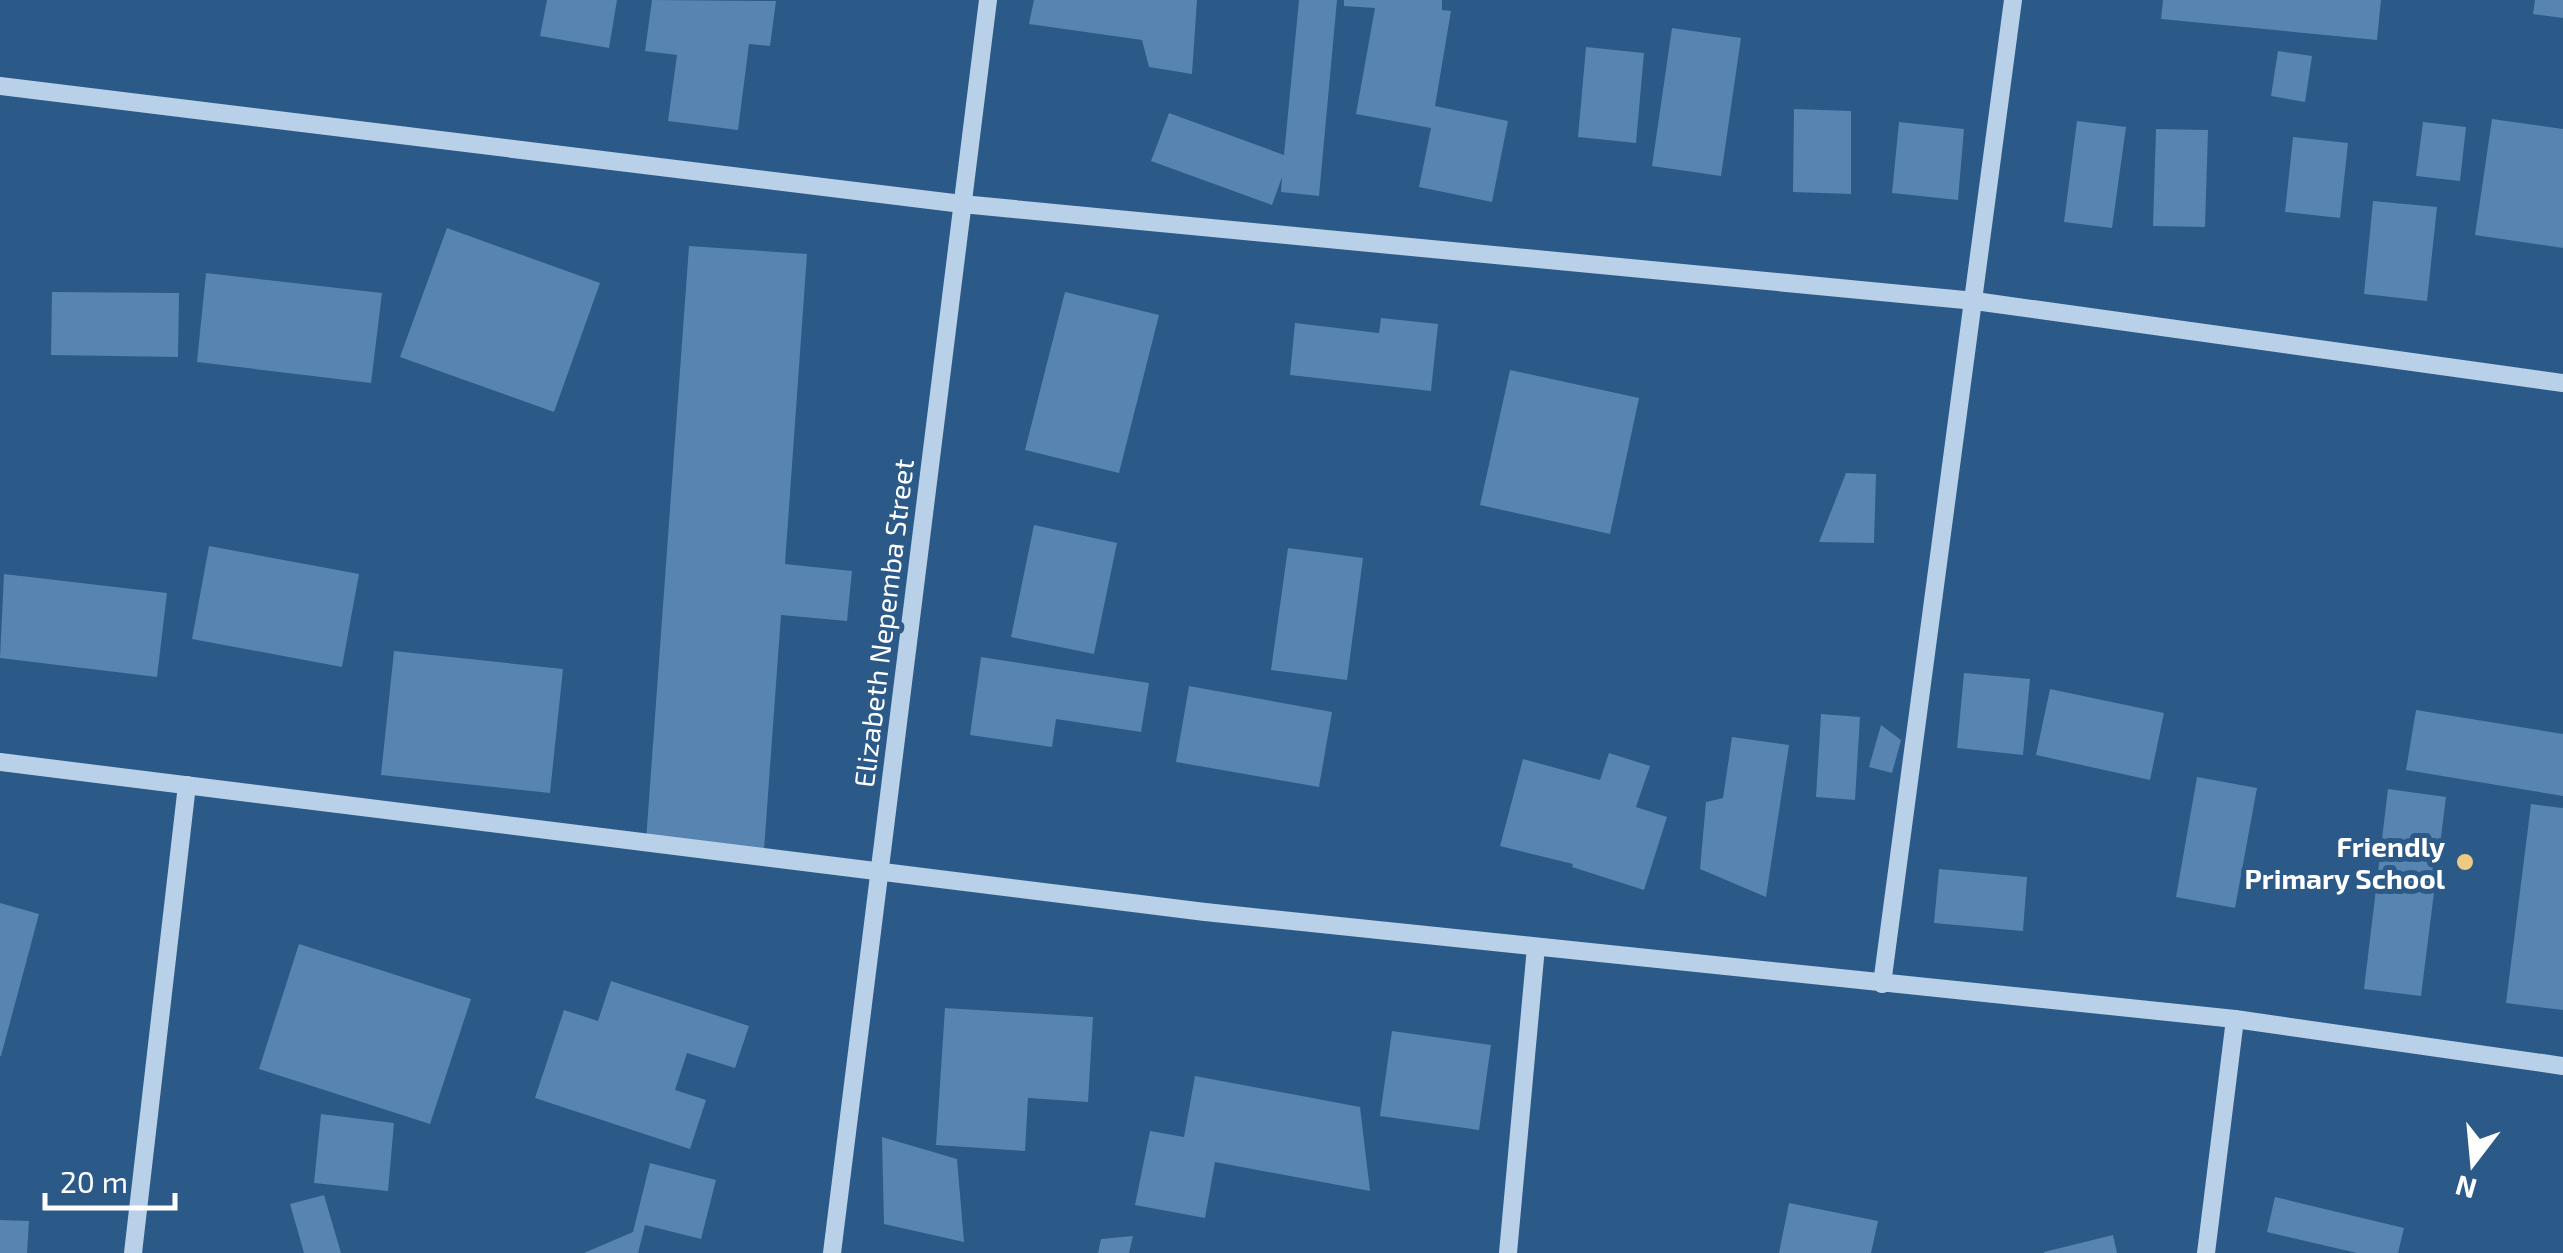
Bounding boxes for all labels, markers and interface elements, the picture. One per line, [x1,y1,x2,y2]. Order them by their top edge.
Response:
street label: Elizabeth Nepemba Street [846,457,920,789]
place label: Friendly Primary School [2244,829,2446,895]
marker: Friendly Primary School [2454,851,2476,873]
north arrow [2423,1113,2523,1213]
scale bar [45,1148,175,1210]
text: 20 m [60,1163,128,1199]
text: N [2451,1169,2480,1207]

